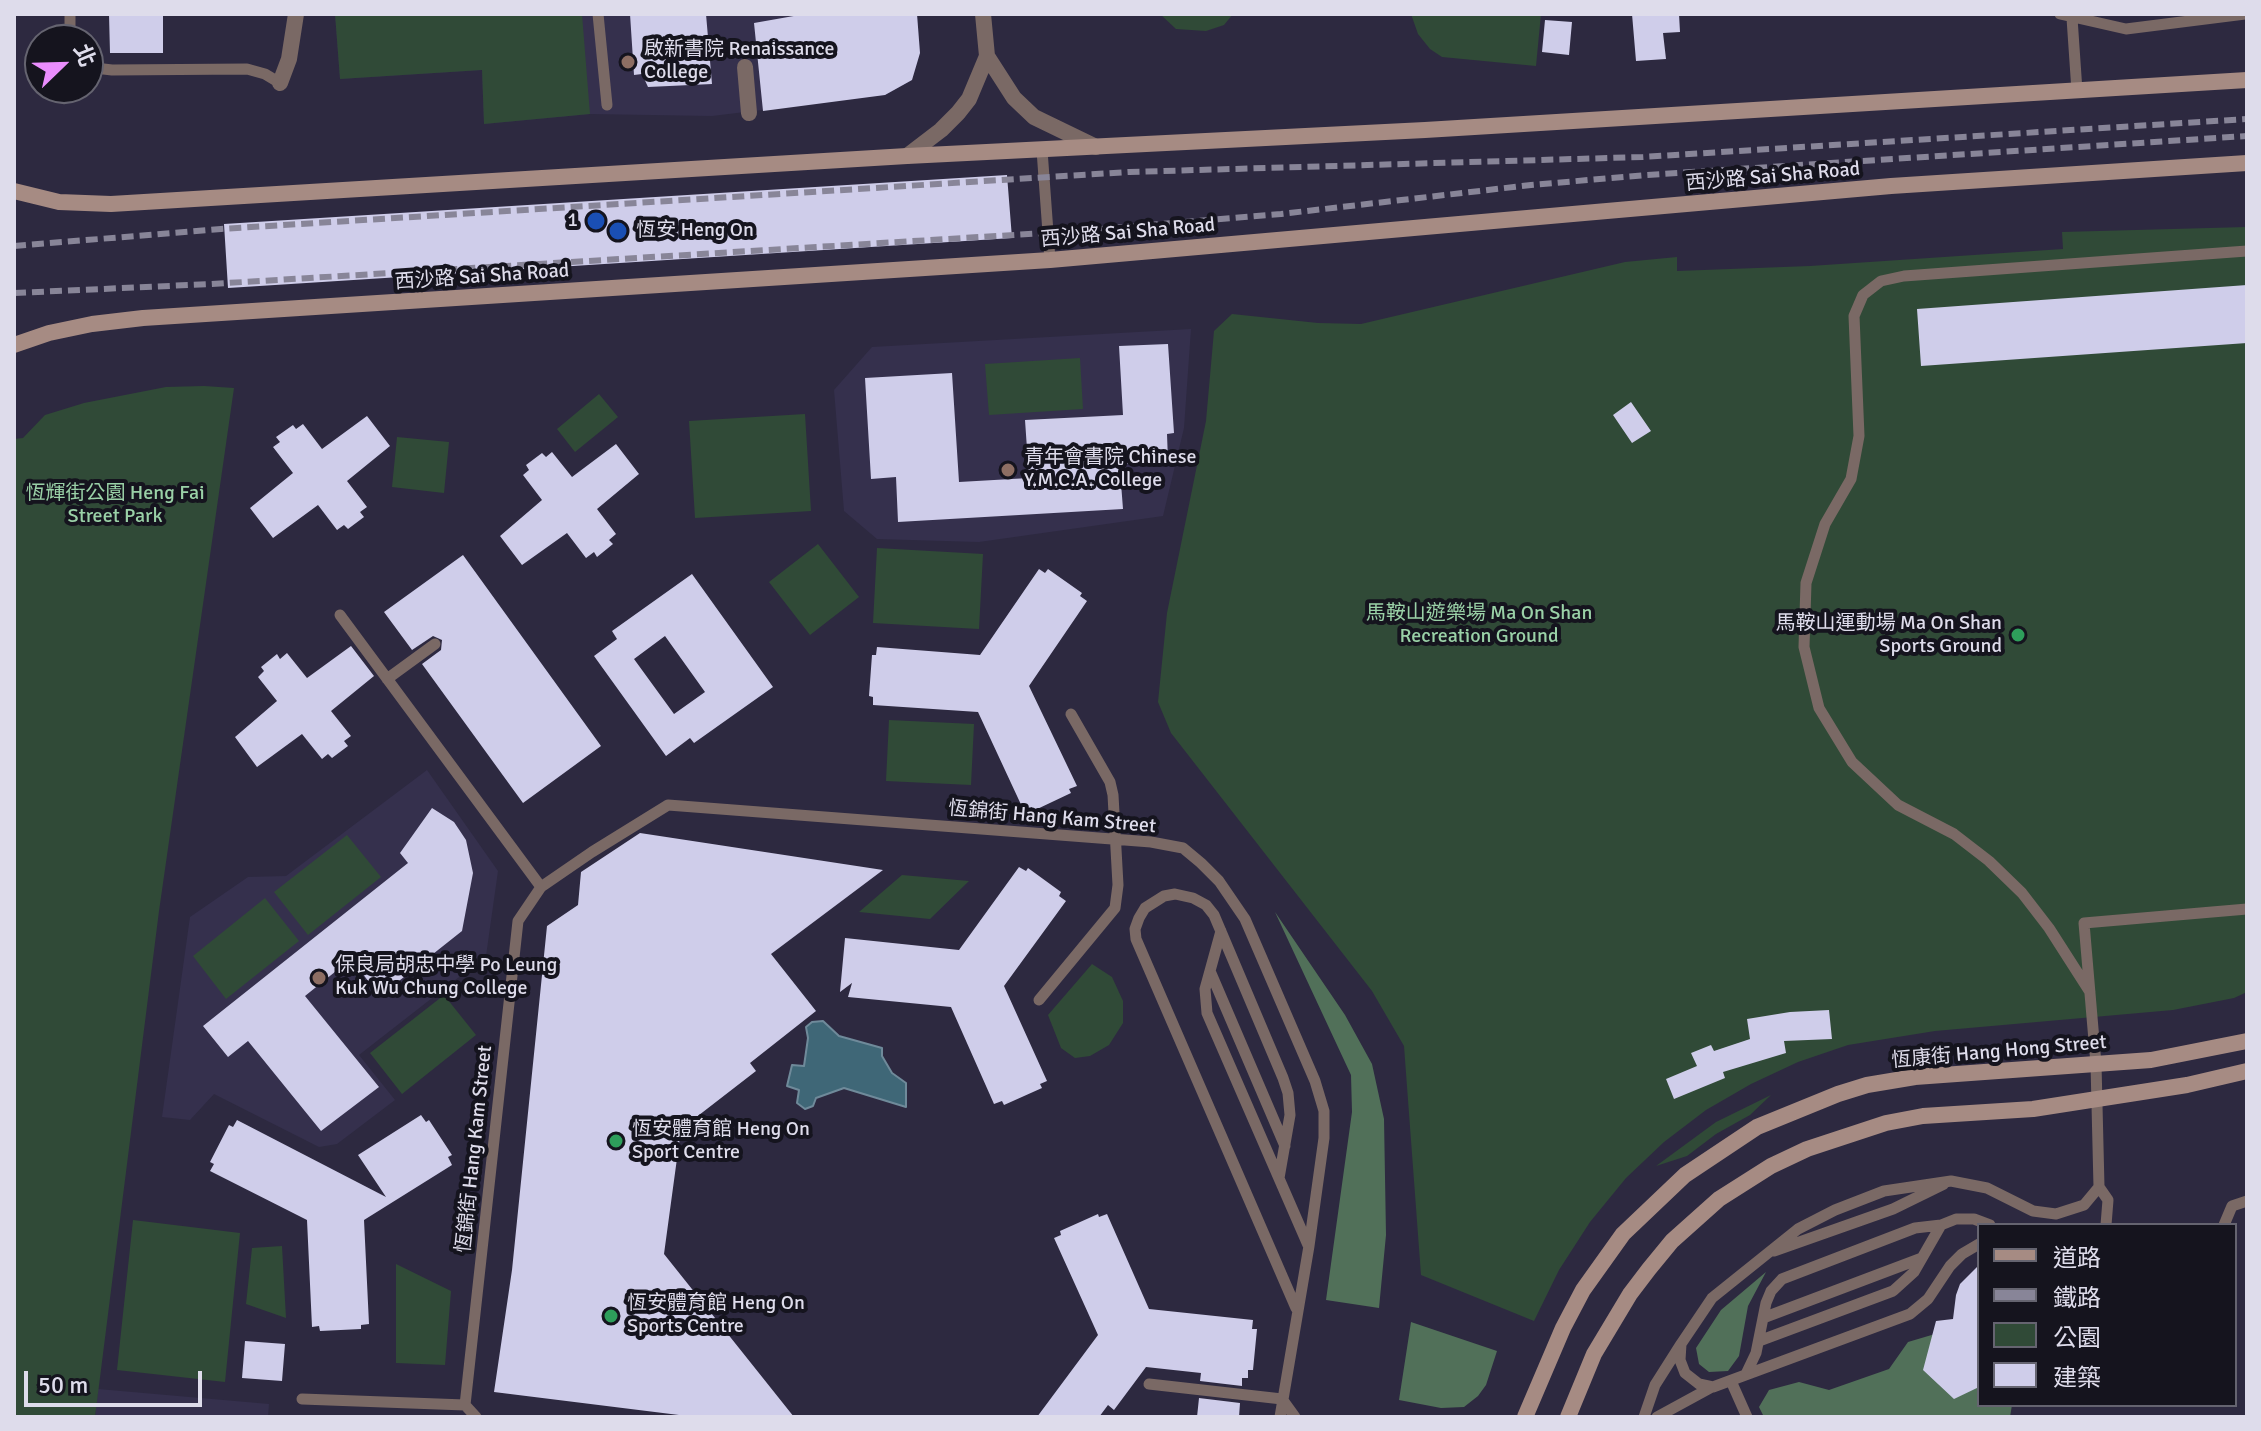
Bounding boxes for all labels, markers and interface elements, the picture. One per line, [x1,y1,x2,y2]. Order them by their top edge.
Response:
north arrow [24,24,104,104]
place label: 啟新書院 Renaissance College [644,38,835,85]
text: 北 [68,40,101,71]
marker: 啟新書院 Renaissance College [619,53,637,71]
street label: 西沙路 Sai Sha Road [1685,157,1861,197]
place label: 1 [567,209,578,233]
marker: 1 [585,210,607,232]
street label: 西沙路 Sai Sha Road [1040,213,1216,253]
place label: 恆安 Heng On [636,219,754,243]
marker: 恆安 Heng On [607,220,629,242]
street label: 西沙路 Sai Sha Road [394,259,570,295]
place label: 青年會書院 Chinese Y.M.C.A. College [1024,446,1196,493]
marker: 青年會書院 Chinese Y.M.C.A. College [999,461,1017,479]
park label: 恆輝街公園 Heng Fai Street Park [25,482,205,529]
park label: 馬鞍山遊樂場 Ma On Shan Recreation Ground [1366,602,1592,649]
place label: 馬鞍山運動場 Ma On Shan Sports Ground [1775,612,2002,659]
marker: 馬鞍山運動場 Ma On Shan Sports Ground [2009,626,2027,644]
street label: 恆錦街 Hang Kam Street [947,797,1157,839]
place label: 保良局胡忠中學 Po Leung Kuk Wu Chung College [335,954,557,1001]
marker: 保良局胡忠中學 Po Leung Kuk Wu Chung College [310,969,328,987]
street label: 恆康街 Hang Hong Street [1890,1031,2108,1073]
street label: 恆錦街 Hang Kam Street [452,1044,498,1254]
place label: 恆安體育館 Heng On Sport Centre [632,1118,810,1165]
marker: 恆安體育館 Heng On Sport Centre [607,1132,625,1150]
legend [1977,1223,2237,1407]
text: 道路 [2053,1243,2101,1273]
text: 鐵路 [2053,1283,2101,1313]
place label: 恆安體育館 Heng On Sports Centre [627,1292,805,1339]
marker: 恆安體育館 Heng On Sports Centre [602,1307,620,1325]
text: 公園 [2053,1323,2101,1353]
scale bar [28,1355,206,1405]
text: 建築 [2053,1363,2101,1393]
text: 50 m [38,1370,88,1400]

